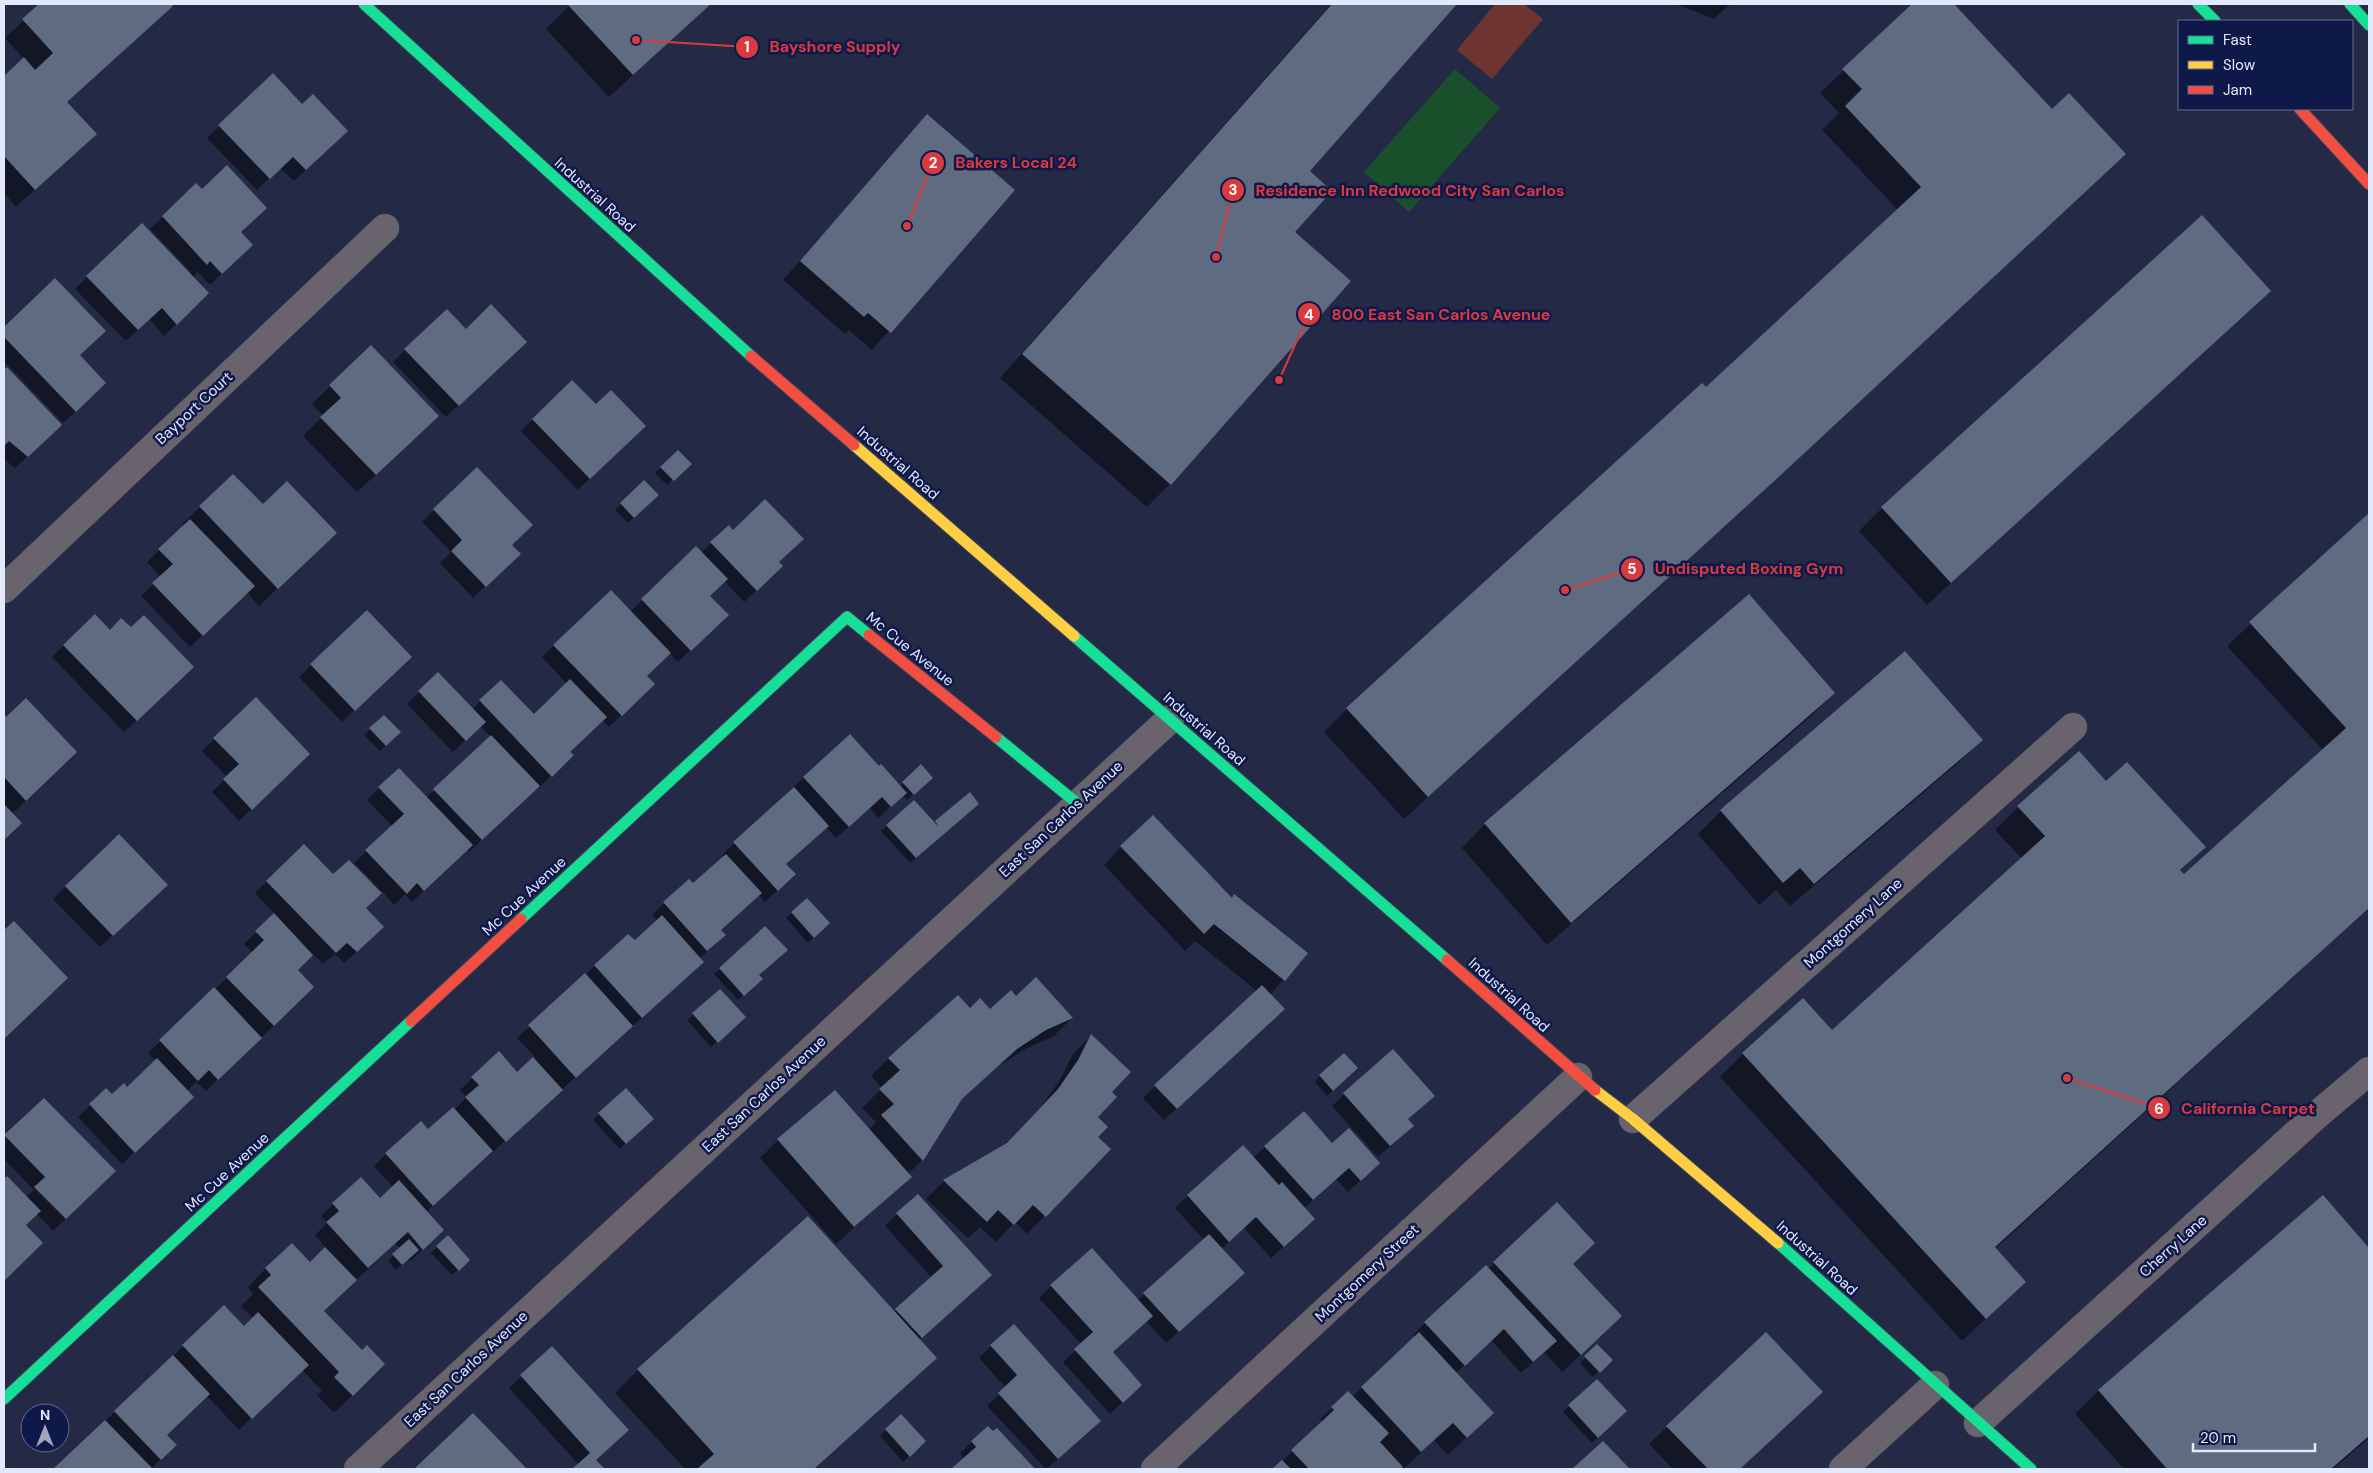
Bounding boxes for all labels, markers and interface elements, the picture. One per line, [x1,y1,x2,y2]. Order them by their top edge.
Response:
legend [2178,20,2353,110]
text: Fast [2223,30,2252,50]
callout: Bayshore Supply [735,31,911,62]
text: Bayshore Supply [770,36,901,57]
text: 1 [744,37,750,57]
text: Slow [2223,55,2256,75]
text: Jam [2223,80,2252,100]
callout: Bakers Local 24 [920,147,1087,178]
text: Bakers Local 24 [955,152,1077,173]
street label: Industrial Road [550,153,640,237]
text: 2 [929,153,938,173]
callout: Residence Inn Redwood City San Carlos [1221,175,1575,206]
text: 3 [1228,180,1238,200]
text: Residence Inn Redwood City San Carlos [1256,180,1564,201]
callout: 800 East San Carlos Avenue [1297,299,1561,330]
text: 800 East San Carlos Avenue [1332,304,1550,325]
text: 4 [1304,305,1314,325]
street label: Bayport Court [151,367,237,449]
street label: Industrial Road [853,422,943,504]
callout: Undisputed Boxing Gym [1620,553,1853,584]
text: Undisputed Boxing Gym [1655,558,1843,579]
text: 5 [1627,559,1637,579]
street label: Mc Cue Avenue [862,607,958,691]
street label: Industrial Road [1159,688,1249,770]
street label: East San Carlos Avenue [995,756,1127,882]
street label: Mc Cue Avenue [478,852,570,940]
street label: Montgomery Lane [1800,873,1906,973]
street label: Industrial Road [1464,953,1554,1037]
street label: East San Carlos Avenue [698,1031,830,1157]
callout: California Carpet [2146,1093,2325,1124]
text: California Carpet [2181,1098,2315,1119]
text: 6 [2154,1099,2164,1119]
street label: Mc Cue Avenue [181,1128,273,1216]
street label: Cherry Lane [2135,1210,2211,1282]
street label: Industrial Road [1772,1216,1862,1300]
street label: Montgomery Street [1311,1219,1423,1326]
street label: East San Carlos Avenue [400,1306,532,1432]
north arrow [20,1403,70,1453]
text: N [40,1406,50,1424]
scale bar [2193,1420,2316,1452]
text: 20 m [2200,1428,2236,1448]

